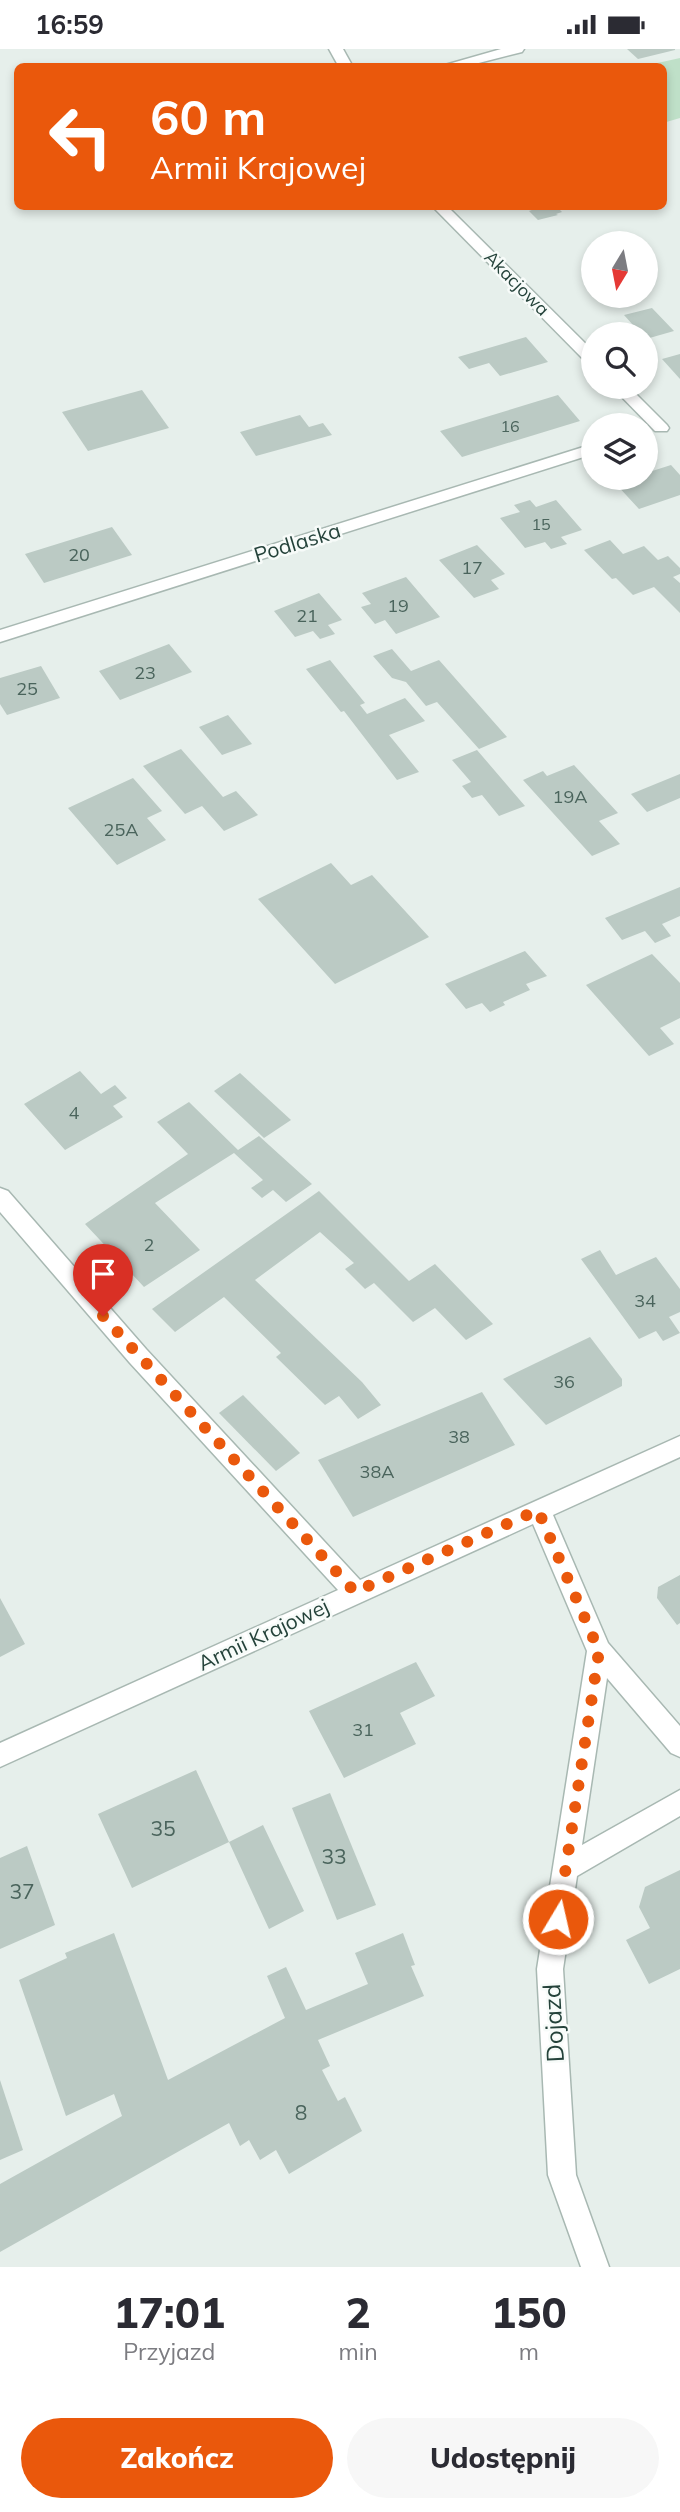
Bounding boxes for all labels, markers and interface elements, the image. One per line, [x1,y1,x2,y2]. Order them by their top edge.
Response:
text: 16:59 [35,8,104,41]
text: 60 m [150,86,266,147]
icon: left [35,91,126,182]
text: Armii Krajowej [150,147,366,187]
north arrow [581,231,658,308]
map controls [581,231,658,490]
street label: Akacjowa [480,246,554,320]
button: search [581,322,658,399]
button: layers [581,413,658,490]
house number: 16 [500,416,520,436]
house number: 15 [531,514,551,534]
street label: Podlaska [251,517,343,567]
house number: 20 [68,543,90,566]
house number: 17 [461,556,483,579]
house number: 19 [387,594,409,617]
house number: 21 [296,604,318,627]
house number: 23 [134,661,156,684]
house number: 25 [16,677,38,700]
house number: 19A [553,785,587,808]
house number: 25A [104,818,138,841]
house number: 4 [69,1101,80,1124]
house number: 2 [144,1233,154,1256]
pin [73,1244,133,1316]
icon: arrive [84,1255,122,1293]
house number: 34 [634,1289,656,1312]
house number: 36 [553,1370,575,1393]
house number: 38 [448,1425,470,1448]
house number: 38A [360,1460,394,1483]
street label: Armii Krajowej [193,1592,333,1676]
house number: 31 [352,1718,374,1741]
house number: 35 [150,1815,176,1841]
house number: 33 [321,1843,347,1869]
house number: 37 [9,1878,35,1904]
position arrow [521,1882,595,1956]
street label: Dojazd [536,1983,570,2063]
house number: 8 [295,2099,307,2125]
text: 17:01 [113,2286,225,2339]
text: 2 [345,2286,371,2339]
text: 150 [491,2286,567,2339]
text: Przyjazd [123,2337,215,2366]
text: min [338,2337,378,2366]
text: m [519,2337,539,2366]
button: Zakończ [21,2418,333,2498]
button: Udostępnij [347,2418,659,2498]

